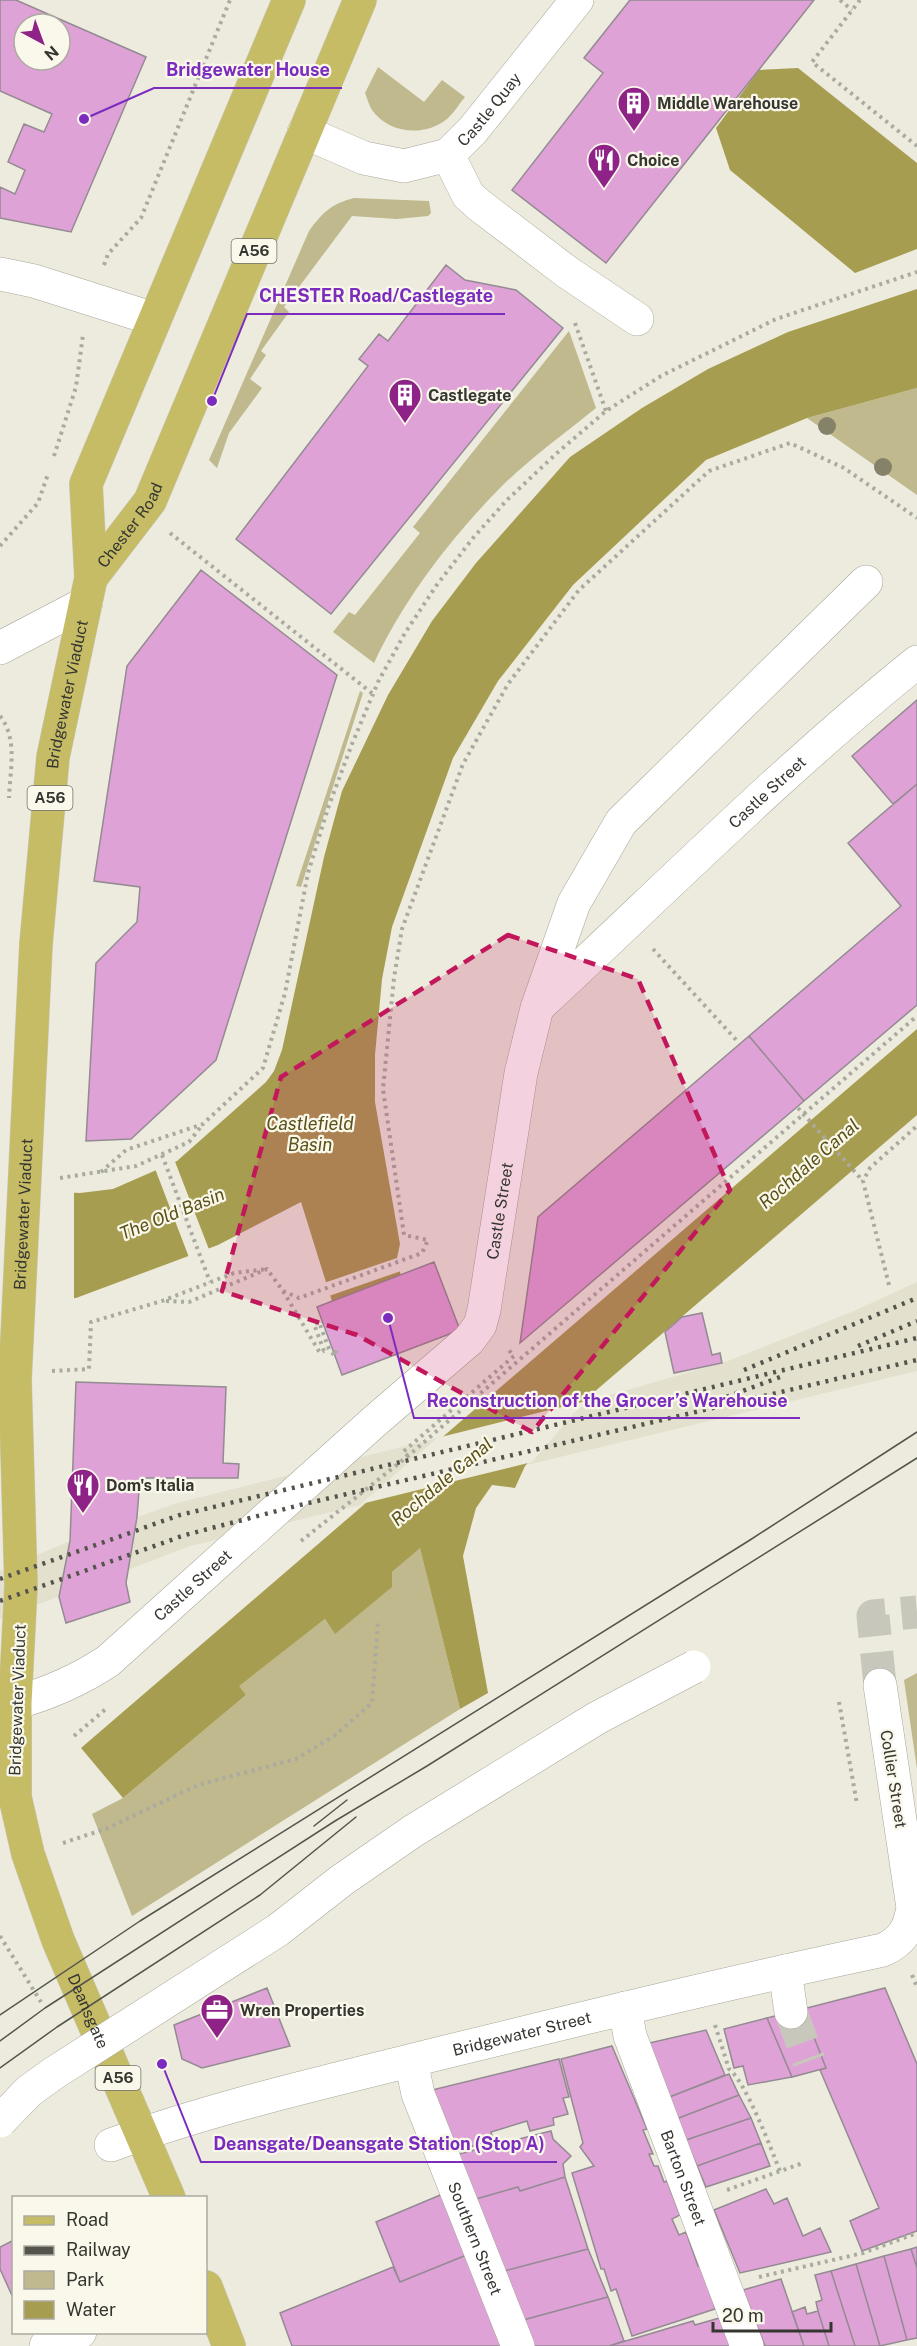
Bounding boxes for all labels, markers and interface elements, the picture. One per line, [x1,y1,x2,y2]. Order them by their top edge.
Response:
north arrow [12,12,72,72]
text: N [41,42,62,64]
callout: Bridgewater House [154,52,342,88]
text: Bridgewater House [166,59,330,80]
street label: Castle Quay [453,69,525,150]
building icon: Middle Warehouse [616,85,652,132]
place label: Middle Warehouse [657,94,798,113]
restaurant icon: Choice [586,142,622,189]
place label: Choice [627,151,679,170]
road number: A56 [232,239,276,263]
callout: CHESTER Road/Castlegate [247,278,505,314]
text: CHESTER Road/Castlegate [259,285,493,306]
building icon: Castlegate [387,377,423,424]
place label: Castlegate [428,386,511,405]
street label: Chester Road [93,480,167,572]
street label: Bridgewater Viaduct [43,618,92,770]
street label: Castle Street [725,752,810,832]
road number: A56 [28,786,72,810]
water label: Castlefield Basin [266,1113,354,1155]
water label: Rochdale Canal [754,1114,863,1213]
street label: Bridgewater Viaduct [10,1138,37,1291]
street label: Castle Street [483,1161,517,1261]
water label: The Old Basin [116,1183,227,1244]
callout: Reconstruction of the Grocer’s Warehouse [414,1382,800,1418]
text: Reconstruction of the Grocer’s Warehouse [426,1390,788,1411]
water label: Rochdale Canal [387,1433,497,1530]
restaurant icon: Dom's Italia [65,1467,101,1514]
place label: Dom's Italia [106,1476,194,1495]
street label: Castle Street [150,1546,236,1625]
street label: Bridgewater Viaduct [5,1624,30,1776]
street label: Collier Street [876,1729,911,1830]
street label: Deansgate [64,1971,112,2051]
office icon: Wren Properties [199,1992,235,2039]
place label: Wren Properties [240,2001,364,2020]
street label: Bridgewater Street [451,2008,593,2060]
road number: A56 [96,2066,140,2090]
callout: Deansgate/Deansgate Station (Stop A) [201,2126,557,2162]
street label: Barton Street [656,2128,710,2228]
text: Deansgate/Deansgate Station (Stop A) [213,2133,545,2154]
street label: Southern Street [444,2179,506,2298]
legend [12,2196,207,2334]
text: Road [66,2209,109,2230]
text: Railway [66,2239,131,2260]
text: Park [66,2269,104,2290]
scale bar [713,2295,832,2333]
text: Water [66,2299,116,2320]
text: 20 m [722,2305,764,2326]

